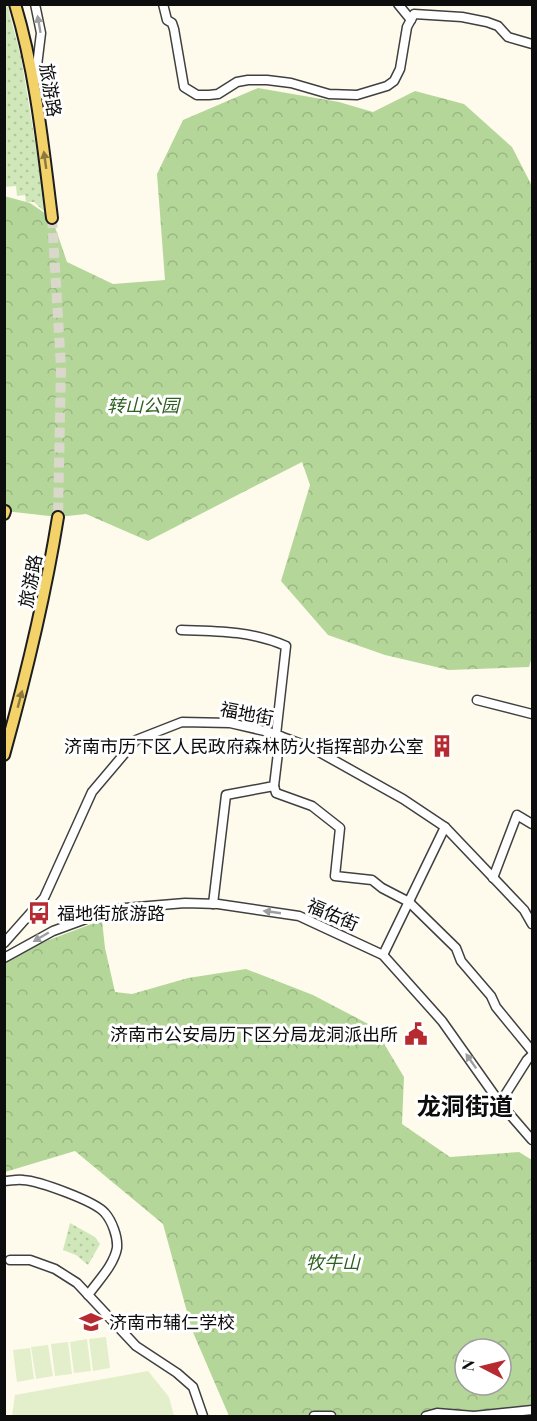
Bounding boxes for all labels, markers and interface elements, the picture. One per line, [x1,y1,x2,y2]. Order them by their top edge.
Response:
one-way arrow [34,14,43,33]
street label: 旅游路 [35,61,67,119]
one-way arrow [40,150,49,169]
park label: 转山公园 [107,393,182,417]
street label: 旅游路 [13,552,47,610]
one-way arrow [15,690,25,708]
street label: 福地街 [218,696,276,730]
building icon: 济南市历下区人民政府森林防火指挥部办公室 [429,733,455,759]
place label: 济南市历下区人民政府森林防火指挥部办公室 [64,734,424,758]
street label: 福佑街 [303,892,363,936]
bus stop icon: 福地街旅游路 [26,900,52,926]
place label: 福地街旅游路 [57,901,165,925]
one-way arrow [262,908,281,917]
one-way arrow [33,932,50,942]
public building icon: 济南市公安局历下区分局龙洞派出所 [403,1021,429,1047]
place label: 济南市公安局历下区分局龙洞派出所 [110,1022,398,1046]
one-way arrow [465,1054,477,1070]
district label: 龙洞街道 [417,1089,513,1121]
park label: 牧牛山 [306,1250,361,1274]
school or university icon: 济南市辅仁学校 [78,1309,104,1335]
place label: 济南市辅仁学校 [109,1310,235,1334]
north arrow [453,1337,513,1397]
text: N [456,1358,479,1372]

